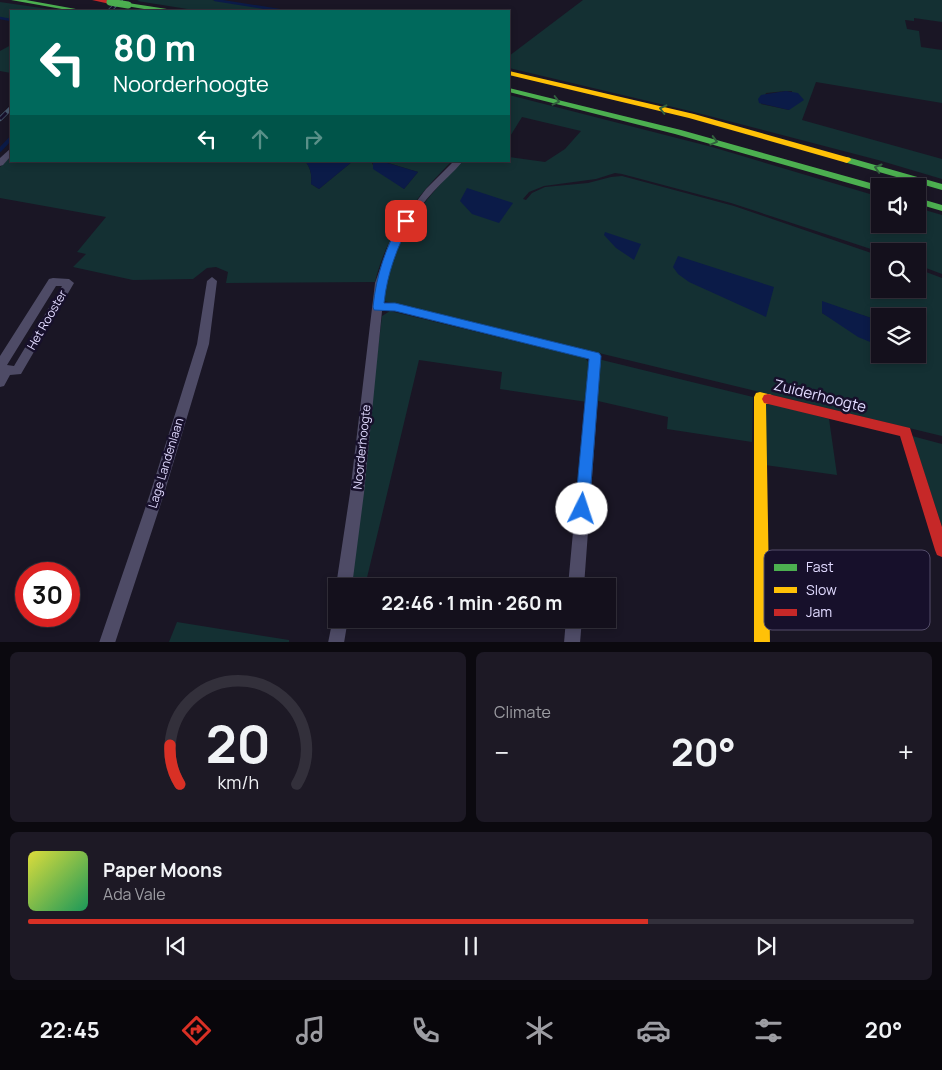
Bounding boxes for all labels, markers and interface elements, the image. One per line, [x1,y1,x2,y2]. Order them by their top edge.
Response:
text: 80 m [113,24,196,72]
icon: left [30,30,95,95]
text: Noorderhoogte [113,69,269,99]
one-way arrow [552,95,561,106]
one-way arrow [659,104,668,115]
icon: left [193,125,221,153]
icon: ahead [246,125,274,153]
icon: right [299,125,327,153]
one-way arrow [709,135,718,146]
one-way arrow [874,163,883,174]
map controls [871,178,926,363]
button: sound [871,178,926,233]
pin [385,200,427,242]
icon: arrive [392,207,420,235]
button: search [871,243,926,298]
street label: Het Rooster [23,286,71,353]
button: layers [871,308,926,363]
street label: Zuiderhoogte [772,374,869,417]
street label: Noorderhoogte [349,404,374,490]
street label: Lage Landenlaan [144,416,187,510]
position arrow [555,482,607,534]
legend [764,550,930,630]
text: Fast [806,557,834,576]
speed limit sign: 30 [15,562,80,627]
text: Slow [806,580,837,599]
text: 22:46 · 1 min · 260 m [382,590,562,616]
text: Jam [806,602,832,621]
text: Climate [494,701,551,723]
text: 20 [205,708,271,779]
text: 20° [671,725,736,777]
text: − [494,733,509,771]
text: + [898,733,914,771]
text: km/h [217,770,259,794]
text: Paper Moons [103,857,222,883]
text: Ada Vale [103,883,166,905]
icon: previous [162,932,190,960]
icon: pause [457,932,485,960]
icon: next [752,932,780,960]
icon: directions [179,1013,214,1048]
icon: music [293,1013,328,1048]
icon: phone [408,1013,443,1048]
icon: climate [522,1013,557,1048]
icon: car [636,1013,671,1048]
icon: filters [751,1013,786,1048]
text: 22:45 [40,1015,100,1045]
text: 20° [865,1015,902,1045]

